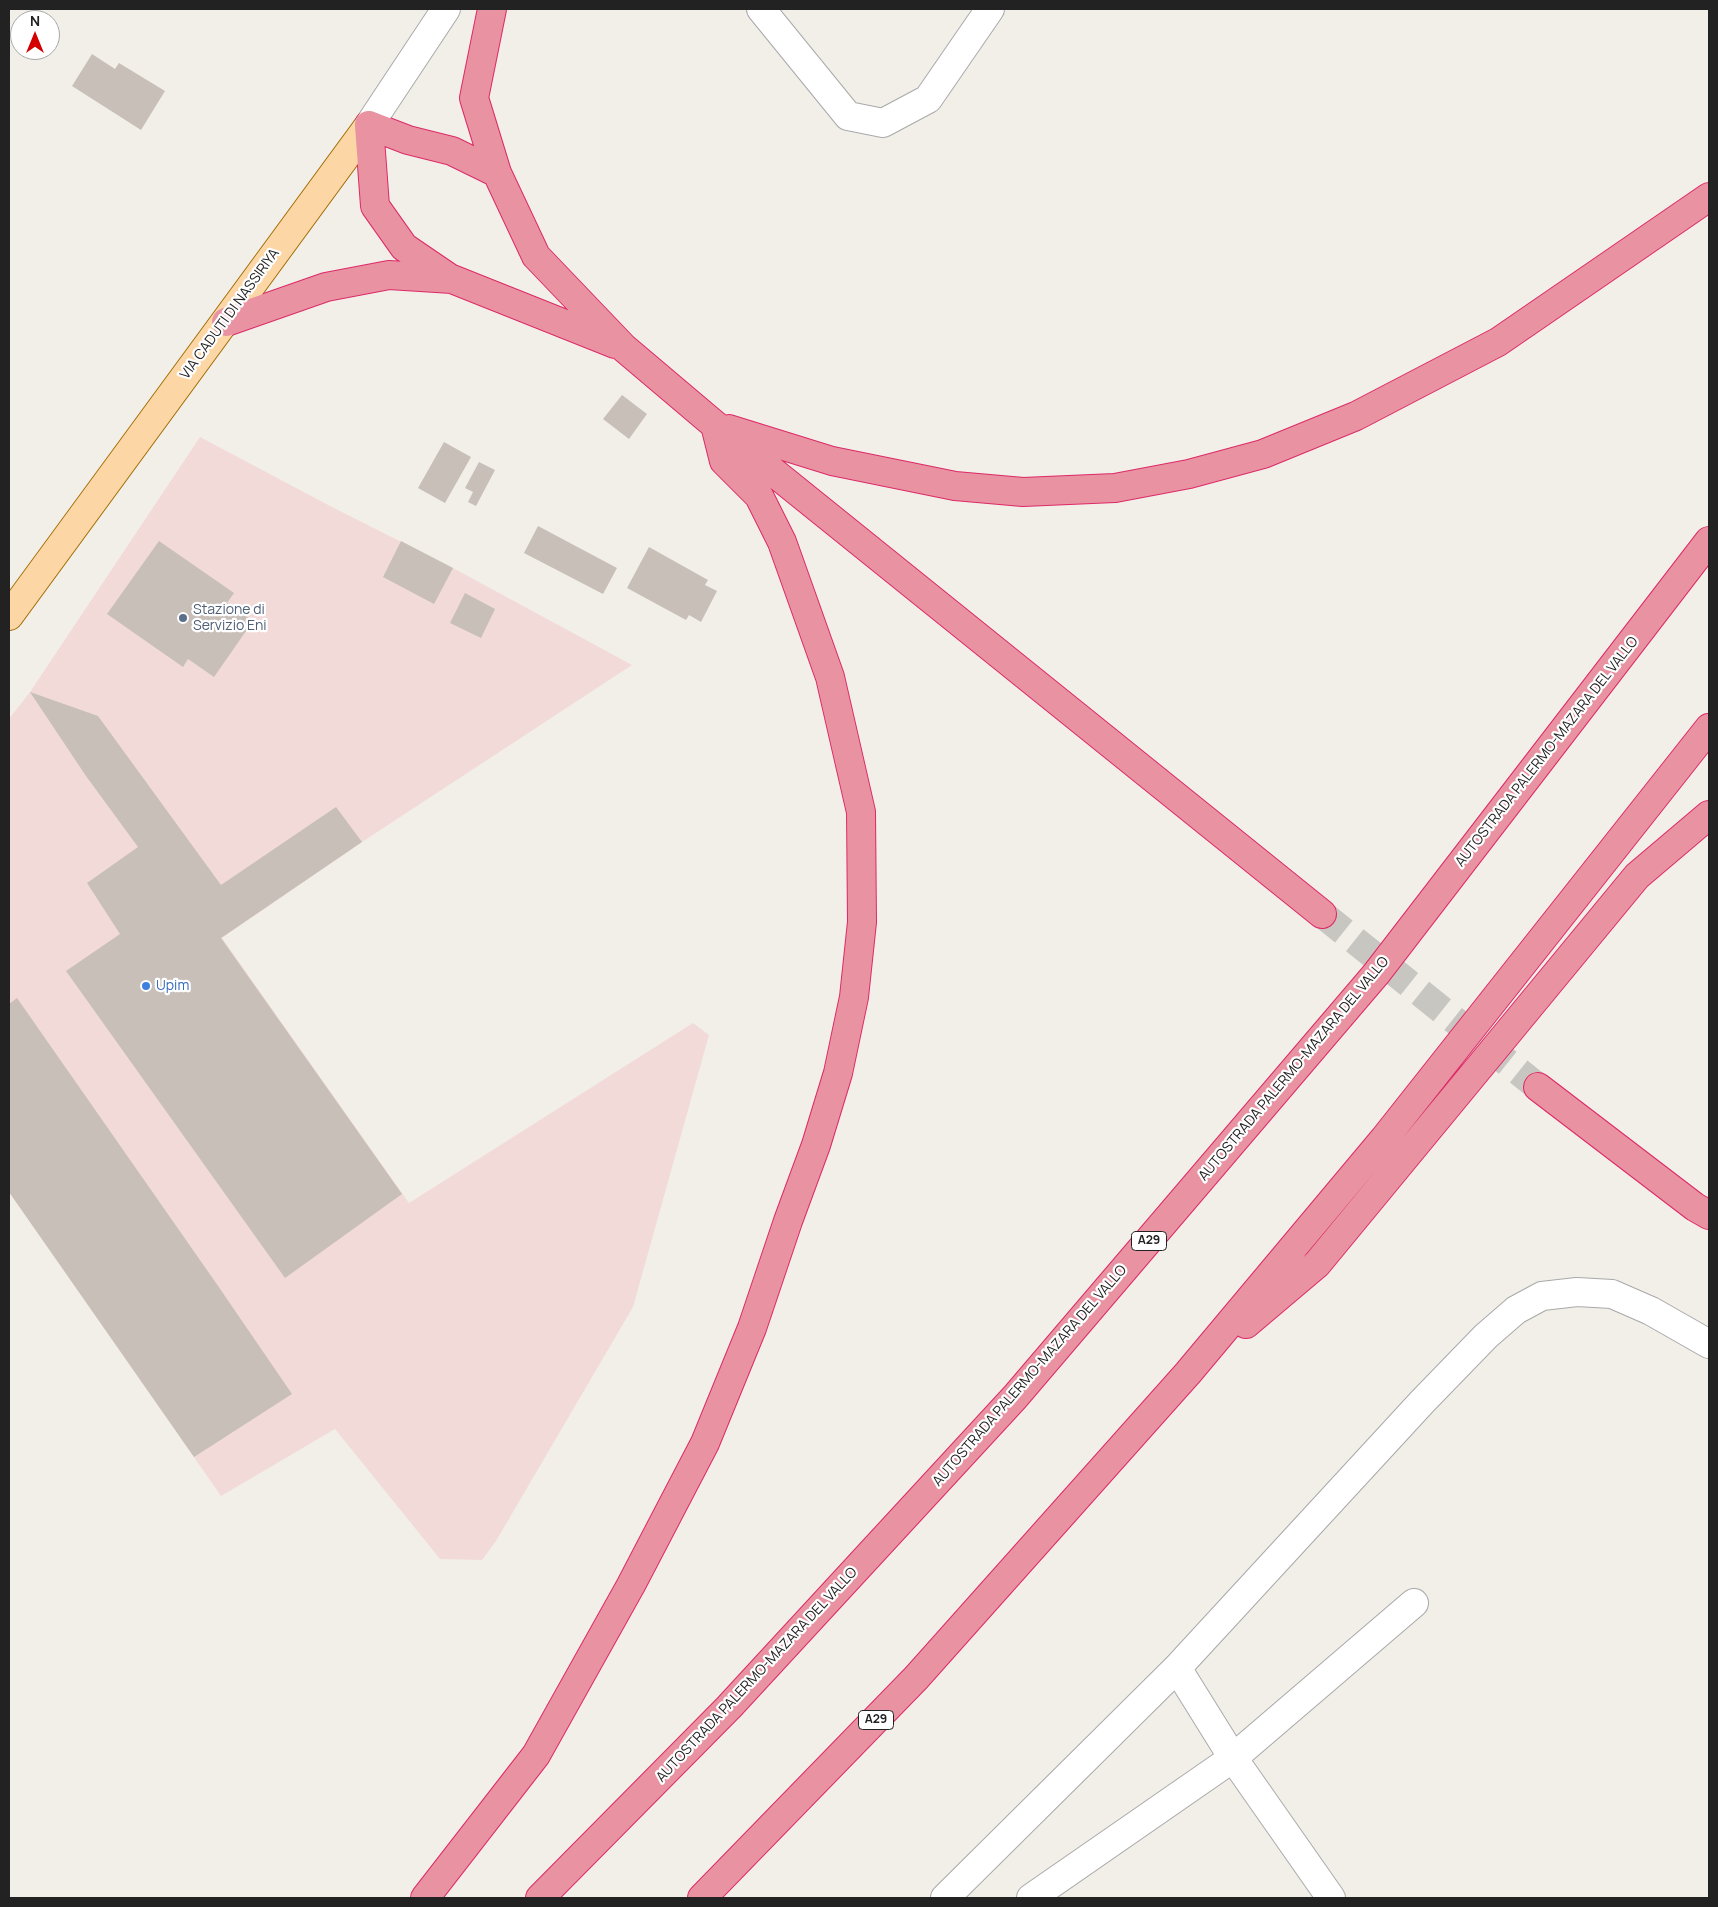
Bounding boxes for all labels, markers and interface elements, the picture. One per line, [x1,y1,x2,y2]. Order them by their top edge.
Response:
north arrow [10,10,60,60]
text: N [30,11,40,30]
street label: VIA CADUTI DI NASSIRIYA [177,245,283,383]
place label: Stazione di Servizio Eni [193,602,267,634]
marker: Stazione di Servizio Eni [177,612,189,624]
street label: AUTOSTRADA PALERMO-MAZARA DEL VALLO [1452,634,1642,870]
street label: AUTOSTRADA PALERMO-MAZARA DEL VALLO [1195,954,1393,1184]
place label: Upim [156,978,189,994]
marker: Upim [140,980,152,992]
road number: A29 [1132,1232,1166,1250]
street label: AUTOSTRADA PALERMO-MAZARA DEL VALLO [929,1262,1131,1490]
street label: AUTOSTRADA PALERMO-MAZARA DEL VALLO [653,1564,861,1786]
road number: A29 [858,1710,894,1730]

